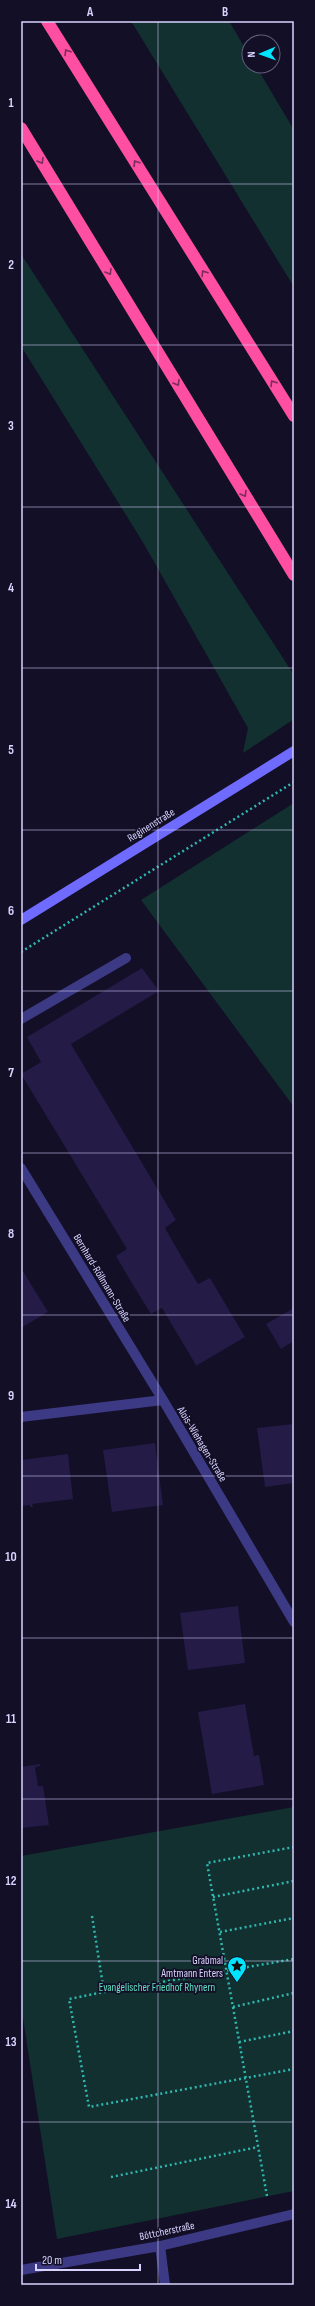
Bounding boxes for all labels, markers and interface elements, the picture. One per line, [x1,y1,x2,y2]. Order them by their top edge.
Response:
text: A [86,4,94,20]
text: B [222,4,228,20]
north arrow [241,34,281,74]
one-way arrow [64,49,71,56]
text: N [245,51,258,57]
text: 1 [8,95,14,111]
one-way arrow [37,157,44,164]
one-way arrow [133,160,140,167]
text: 2 [8,257,14,273]
one-way arrow [104,268,112,275]
one-way arrow [202,270,209,277]
one-way arrow [172,379,179,386]
one-way arrow [271,380,278,387]
text: 3 [8,418,14,434]
one-way arrow [240,490,247,497]
text: 4 [8,580,14,596]
text: 5 [8,742,14,758]
street label: Reginenstraße [125,805,177,845]
text: 6 [8,903,14,919]
text: 7 [8,1065,14,1081]
text: 8 [8,1226,14,1242]
street label: Bernhard-Röllmann-Straße [71,1232,133,1324]
text: 9 [8,1388,14,1404]
street label: Alois-Wiehagen-Straße [174,1403,230,1484]
text: 10 [5,1549,17,1565]
text: 11 [6,1711,16,1727]
text: 12 [6,1873,17,1889]
place label: Grabmal Amtmann Enters [160,1954,223,1980]
place icon: Grabmal Amtmann Enters [226,1955,248,1983]
park label: Evangelischer Friedhof Rhynern [99,1981,216,1994]
text: 13 [6,2034,17,2050]
text: 14 [5,2196,17,2212]
street label: Böttcherstraße [138,2219,196,2243]
scale bar [36,2246,140,2272]
text: 20 m [42,2253,62,2268]

